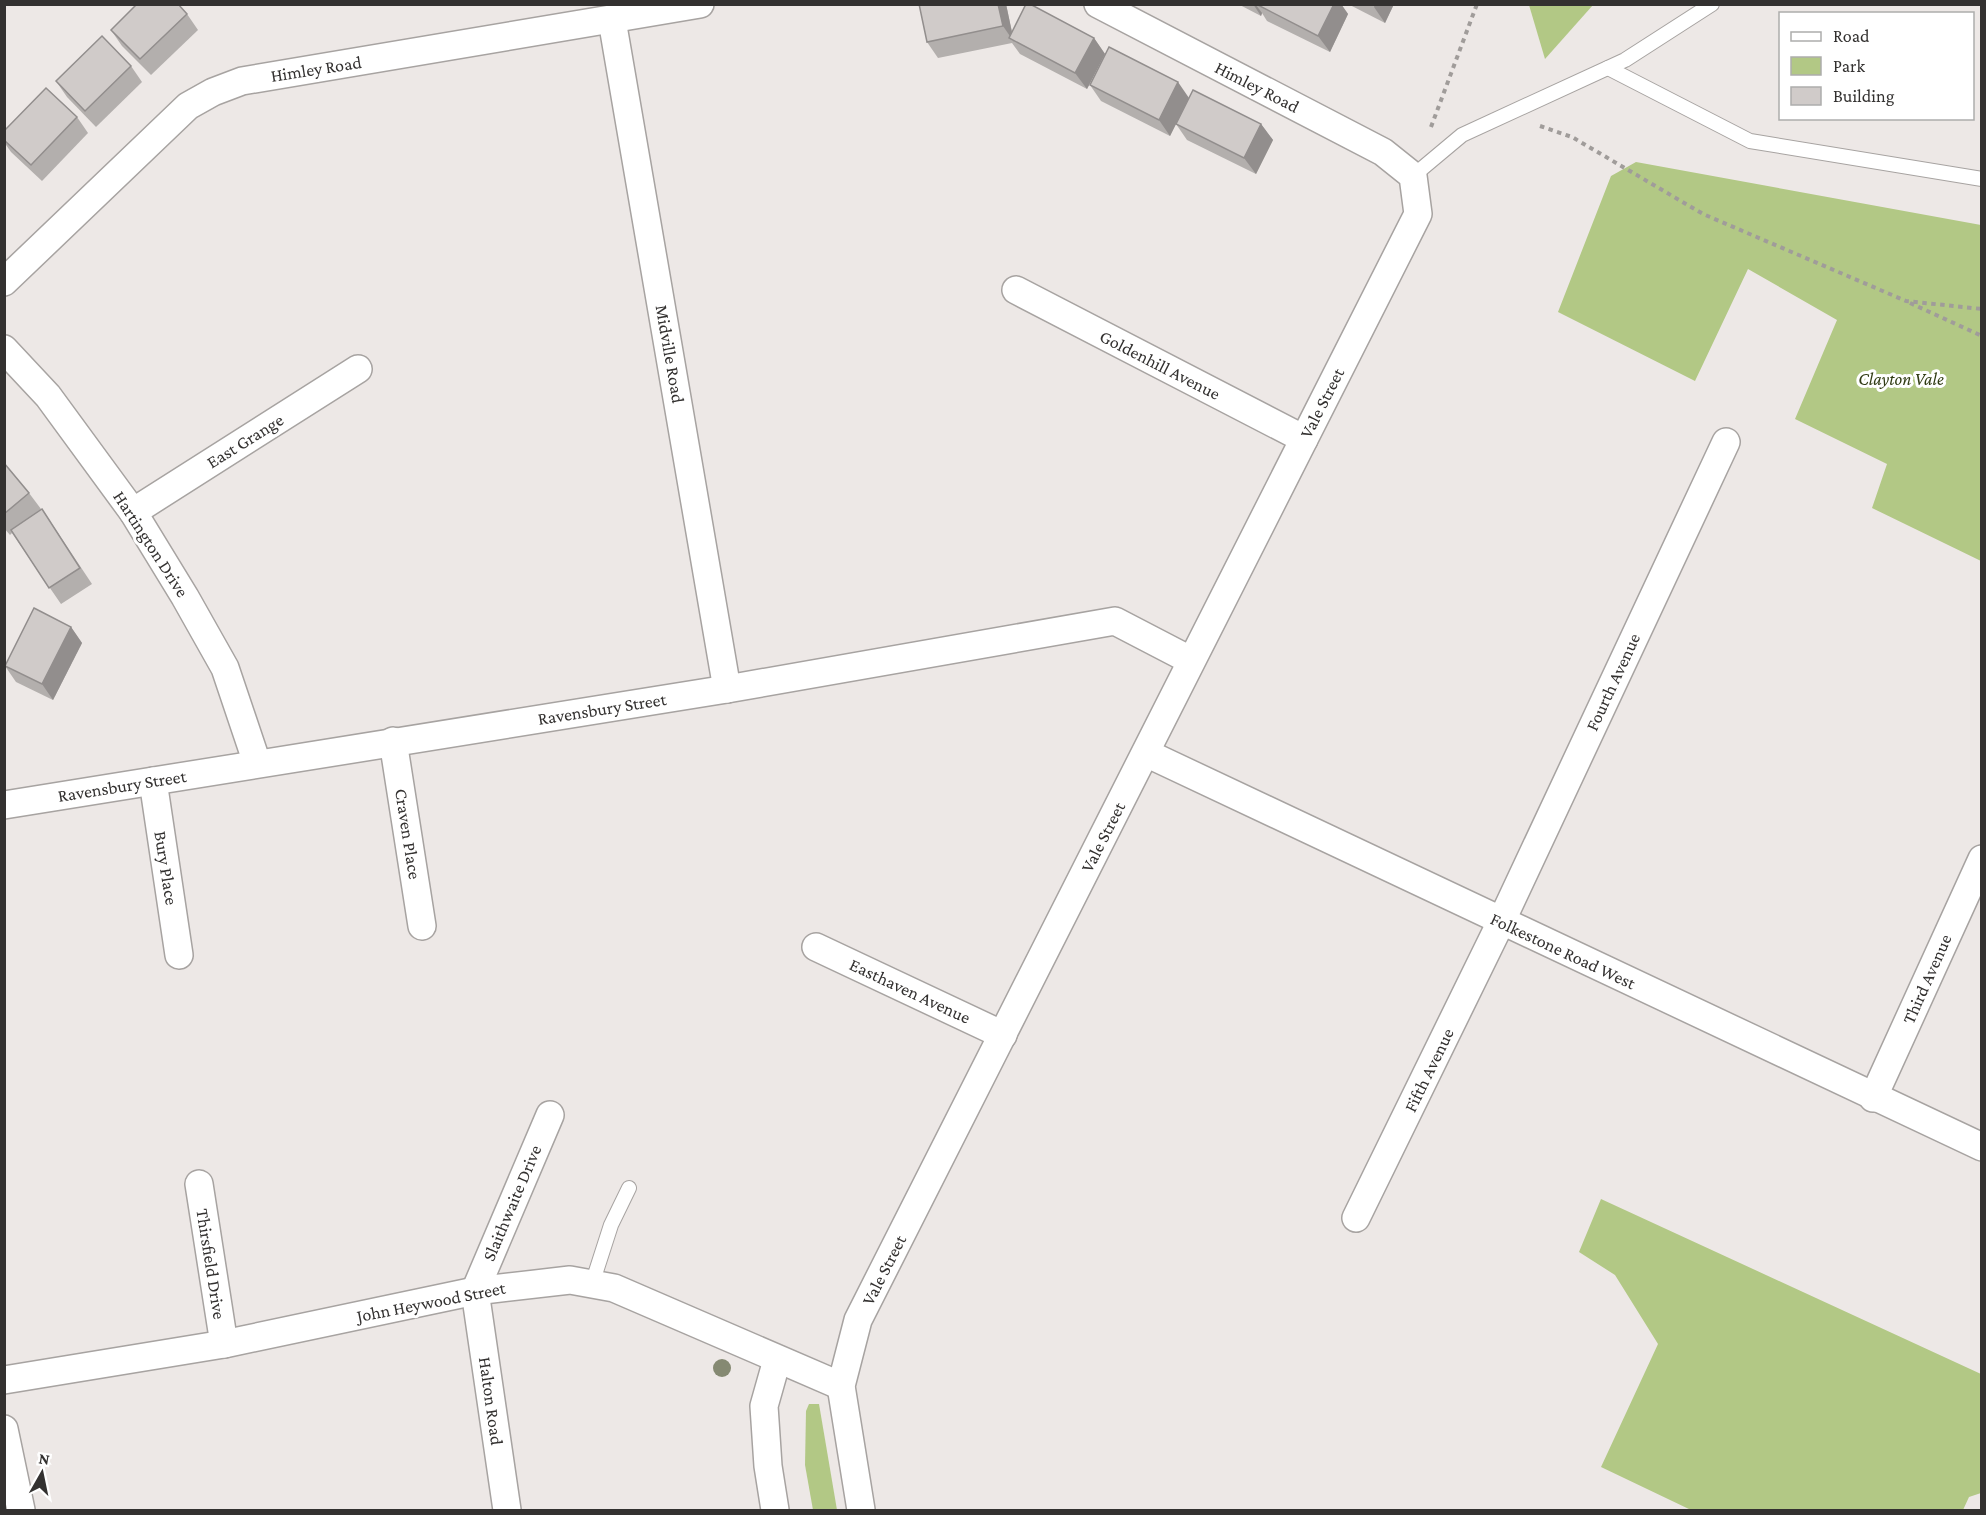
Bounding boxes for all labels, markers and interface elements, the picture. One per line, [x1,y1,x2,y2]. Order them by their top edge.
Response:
legend [1779,12,1974,120]
text: Road [1833,26,1870,46]
street label: Himley Road [269,52,363,86]
text: Park [1833,56,1865,76]
street label: Himley Road [1212,57,1303,117]
text: Building [1833,86,1895,106]
street label: Midville Road [652,303,689,405]
street label: Goldenhill Avenue [1097,326,1224,404]
street label: Vale Street [1296,364,1349,441]
park label: Clayton Vale [1858,369,1944,389]
street label: East Grange [203,410,287,472]
street label: Hartington Drive [109,487,193,601]
street label: Fourth Avenue [1582,630,1644,734]
street label: Ravensbury Street [536,689,669,729]
street label: Ravensbury Street [56,766,189,806]
street label: Craven Place [391,787,425,881]
street label: Vale Street [1077,798,1130,875]
street label: Bury Place [150,829,182,907]
street label: Folkestone Road West [1487,909,1640,994]
street label: Third Avenue [1898,931,1956,1027]
street label: Easthaven Avenue [846,954,974,1028]
street label: Fifth Avenue [1400,1025,1458,1115]
street label: Slaithwaite Drive [479,1142,546,1264]
street label: Thirsfield Drive [192,1207,230,1321]
street label: Vale Street [858,1231,911,1308]
street label: John Heywood Street [353,1278,508,1327]
street label: Halton Road [475,1355,507,1447]
north arrow [12,1443,72,1503]
text: N [38,1449,51,1468]

